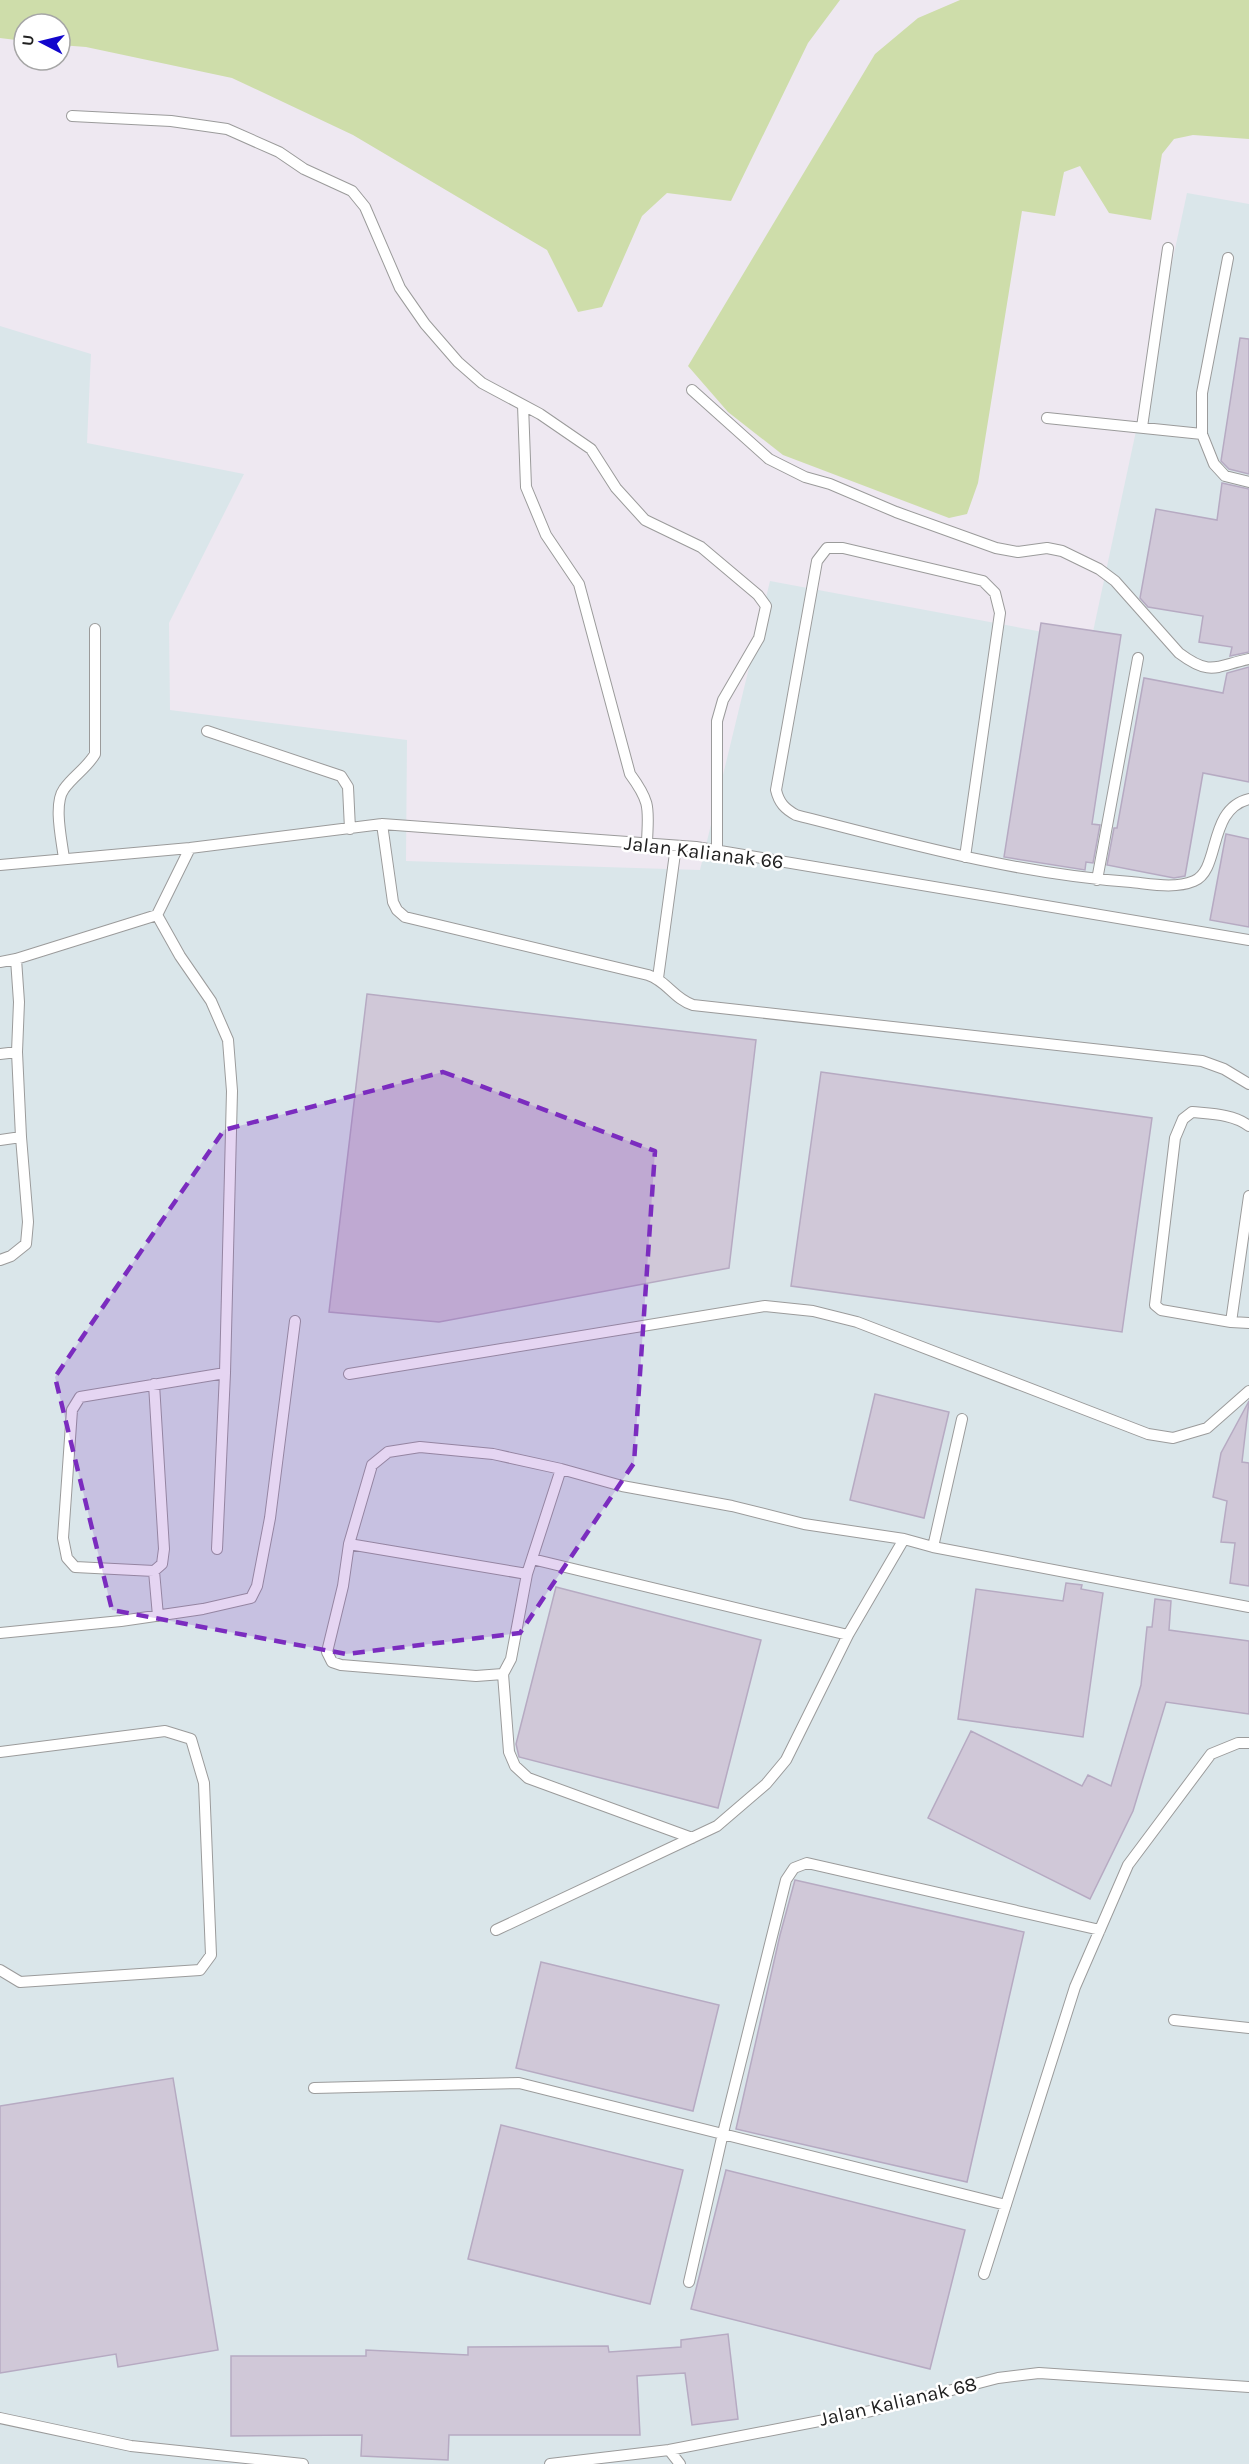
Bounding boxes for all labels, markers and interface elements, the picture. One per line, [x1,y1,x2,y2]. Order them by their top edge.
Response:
north arrow [12,12,72,72]
text: U [18,34,38,47]
street label: Jalan Kalianak 66 [623,831,785,874]
street label: Jalan Kalianak 68 [817,2372,979,2431]

